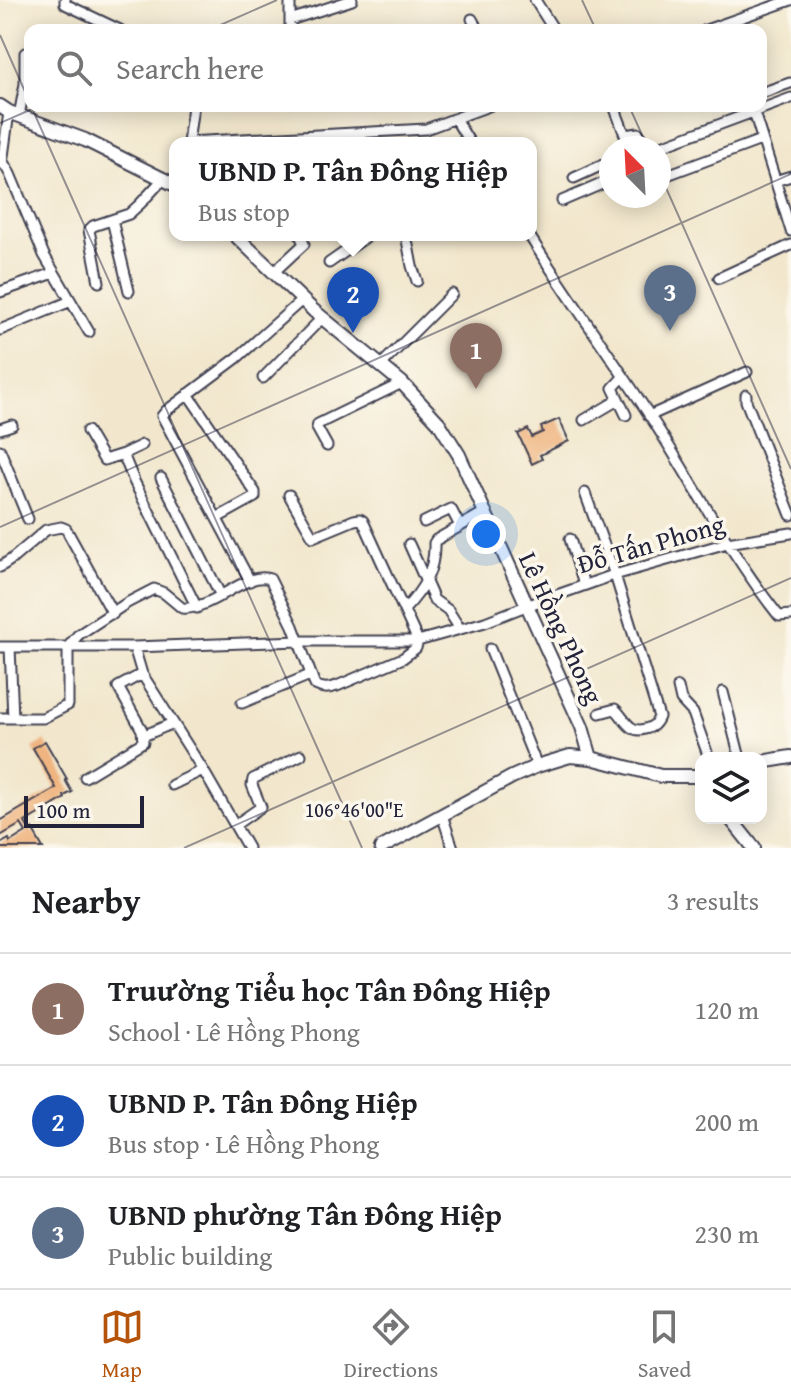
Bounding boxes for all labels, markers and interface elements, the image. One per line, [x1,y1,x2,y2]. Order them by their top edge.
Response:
search box [24,24,767,112]
icon: search [52,46,96,90]
text: Search here [116,46,264,90]
north arrow [599,136,671,208]
popup [169,137,537,241]
text: UBND P. Tân Đông Hiệp [198,148,508,192]
text: Bus stop [198,192,290,231]
pin: 3 [644,265,696,331]
pin: 2 [327,267,379,333]
pin: 1 [450,323,502,389]
street label: Đỗ Tấn Phong [573,504,729,583]
your location [466,514,506,554]
street label: Lê Hồng Phong [509,545,614,710]
map controls [695,752,767,824]
button: layers [695,752,767,824]
scale bar [24,792,144,828]
text: 100 m [36,794,91,826]
text: 106°46'00"E [305,795,403,824]
text: Nearby [32,876,141,925]
text: 3 results [667,881,759,920]
text: Truường Tiểu học Tân Đông Hiệp [108,968,551,1012]
text: 1 [51,990,65,1029]
text: 120 m [694,990,759,1029]
text: School · Lê Hồng Phong [108,1012,360,1051]
text: UBND P. Tân Đông Hiệp [108,1080,417,1124]
text: 2 [51,1102,65,1141]
text: 200 m [694,1102,759,1141]
text: Bus stop · Lê Hồng Phong [108,1124,379,1163]
text: UBND phường Tân Đông Hiệp [108,1192,502,1236]
text: 3 [51,1214,65,1253]
text: 230 m [694,1214,759,1253]
text: Public building [108,1236,272,1275]
tab: Map [100,1305,144,1385]
tab: Directions [344,1305,438,1385]
tab: Saved [638,1305,691,1385]

